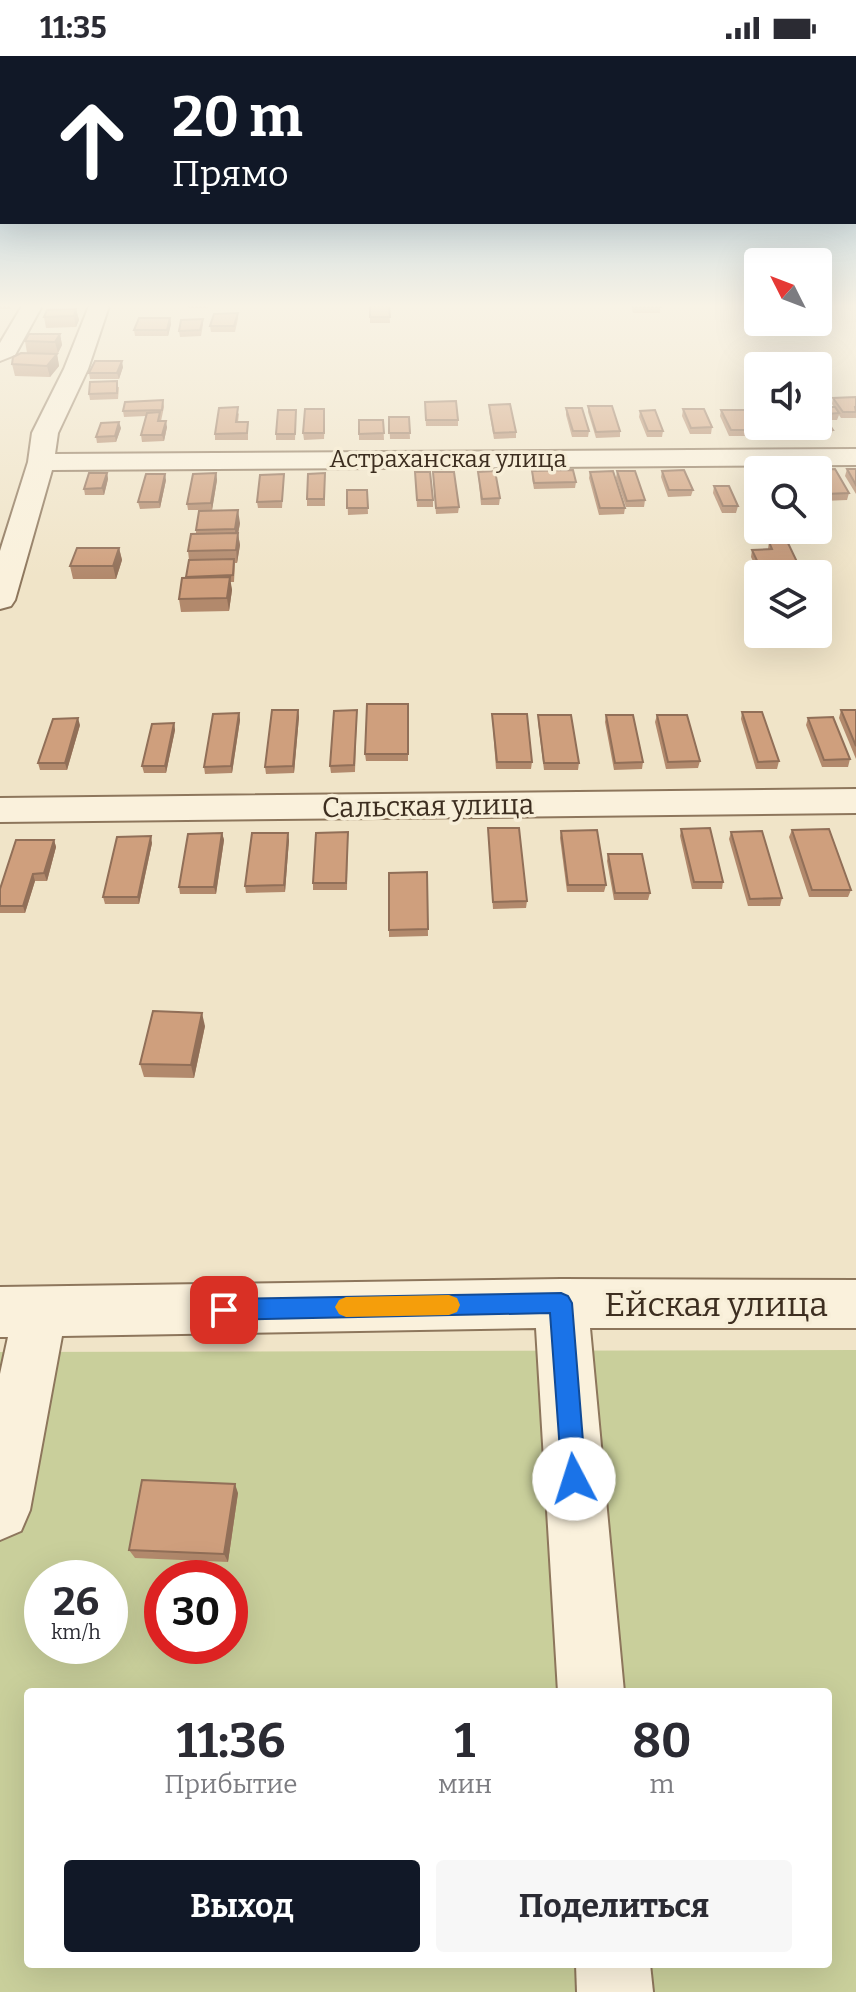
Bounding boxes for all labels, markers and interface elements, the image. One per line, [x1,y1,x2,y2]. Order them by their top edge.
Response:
text: 11:35 [40,10,107,46]
text: 20 m [172,84,303,151]
icon: ahead [40,88,144,192]
text: Прямо [172,152,289,196]
north arrow [744,248,832,336]
map controls [744,248,832,648]
button: sound [744,352,832,440]
street label: Астраханская улица [329,445,567,473]
button: search [744,456,832,544]
button: layers [744,560,832,648]
street label: Сальская улица [321,788,535,824]
pin [190,1276,258,1344]
street label: Ейская улица [604,1284,828,1325]
icon: arrive [202,1288,246,1332]
position arrow [532,1437,616,1521]
speed limit sign: 30 [144,1560,248,1664]
text: 26 [53,1578,99,1626]
text: km/h [51,1620,101,1644]
text: 11:36 [177,1712,285,1770]
text: 1 [455,1712,475,1770]
text: 80 [632,1712,692,1770]
text: Прибытие [164,1769,298,1800]
text: мин [438,1769,492,1800]
text: m [650,1769,674,1800]
button: Выход [64,1860,420,1952]
button: Поделиться [436,1860,792,1952]

